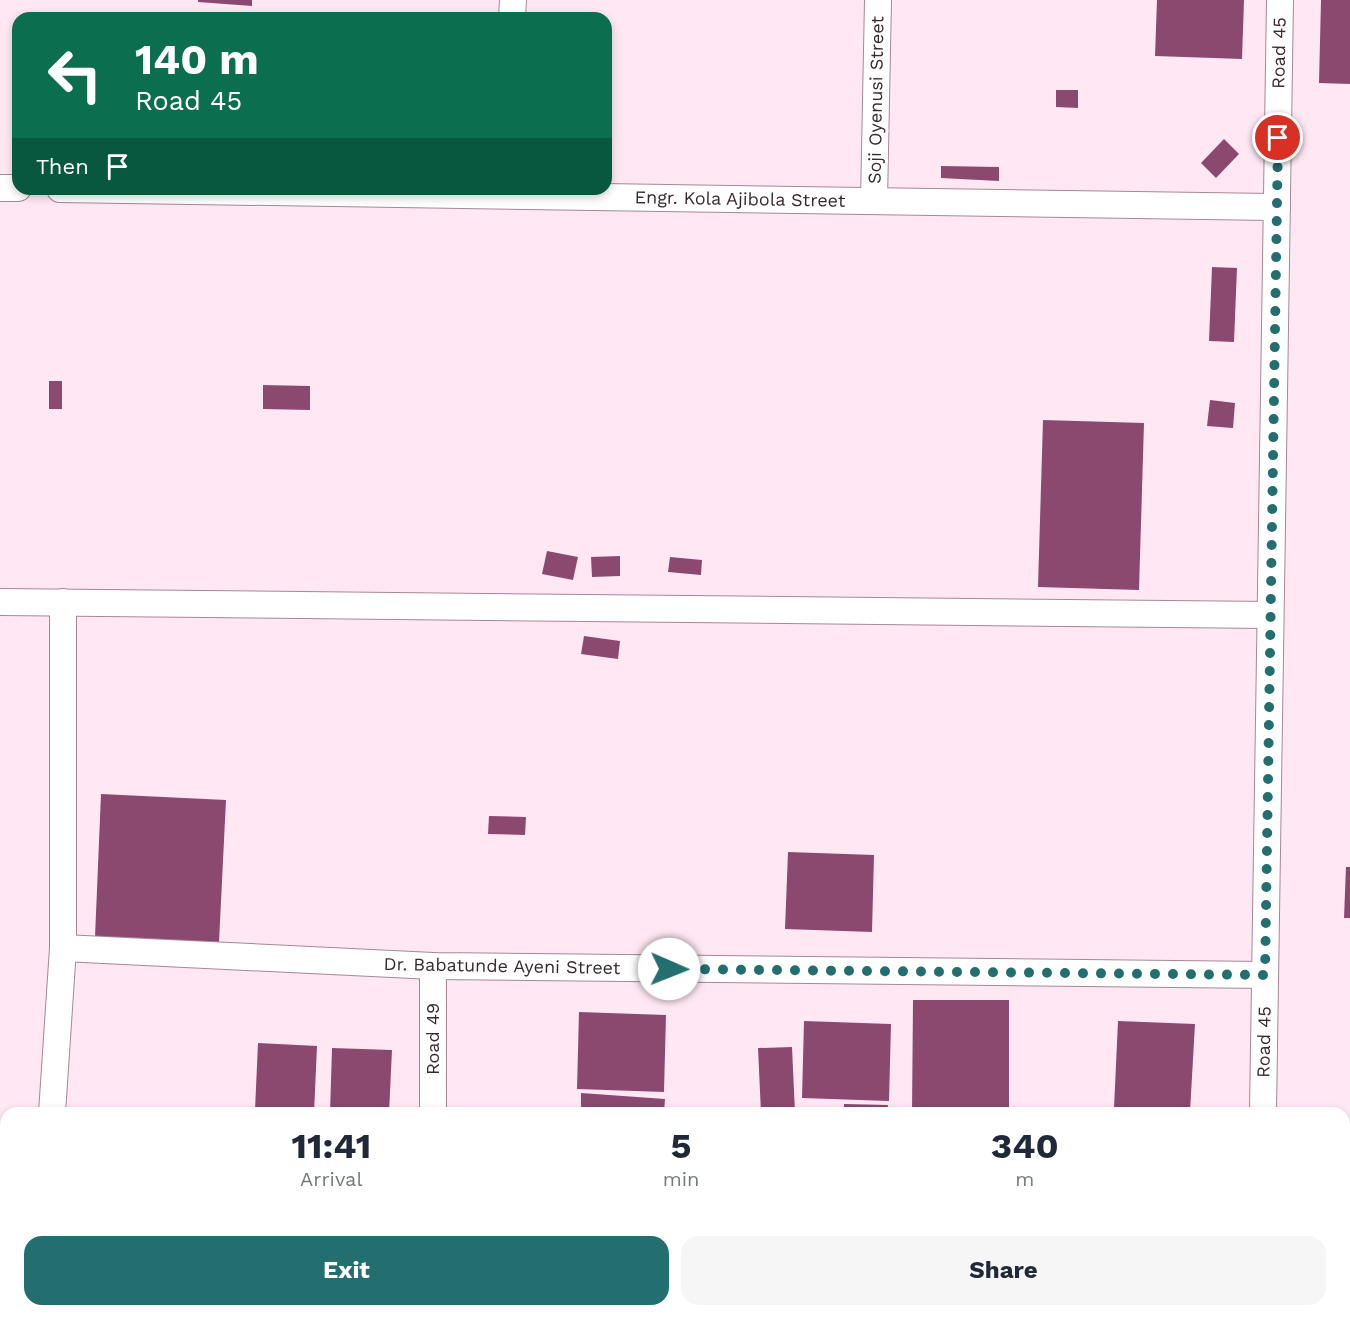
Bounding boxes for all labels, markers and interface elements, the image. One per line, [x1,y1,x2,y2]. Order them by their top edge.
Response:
street label: Soji Oyenusi Street [864,15,887,184]
street label: Road 45 [1267,17,1290,89]
text: 140 m [135,35,259,84]
icon: left [36,36,114,114]
text: Road 45 [135,85,242,117]
pin [1252,112,1303,163]
icon: arrive [1261,121,1294,154]
icon: arrive [101,150,134,183]
text: Then [36,154,89,179]
street label: Engr. Kola Ajibola Street [634,186,846,211]
position arrow [637,937,701,1001]
street label: Dr. Babatunde Ayeni Street [384,953,621,978]
street label: Road 49 [422,1003,443,1075]
street label: Road 45 [1252,1006,1275,1078]
text: 11:41 [291,1125,371,1167]
text: 5 [671,1125,692,1167]
text: 340 [991,1125,1059,1167]
text: Arrival [300,1167,363,1191]
text: min [663,1167,699,1191]
text: m [1015,1167,1034,1191]
button: Exit [24,1236,669,1305]
button: Share [681,1236,1326,1305]

